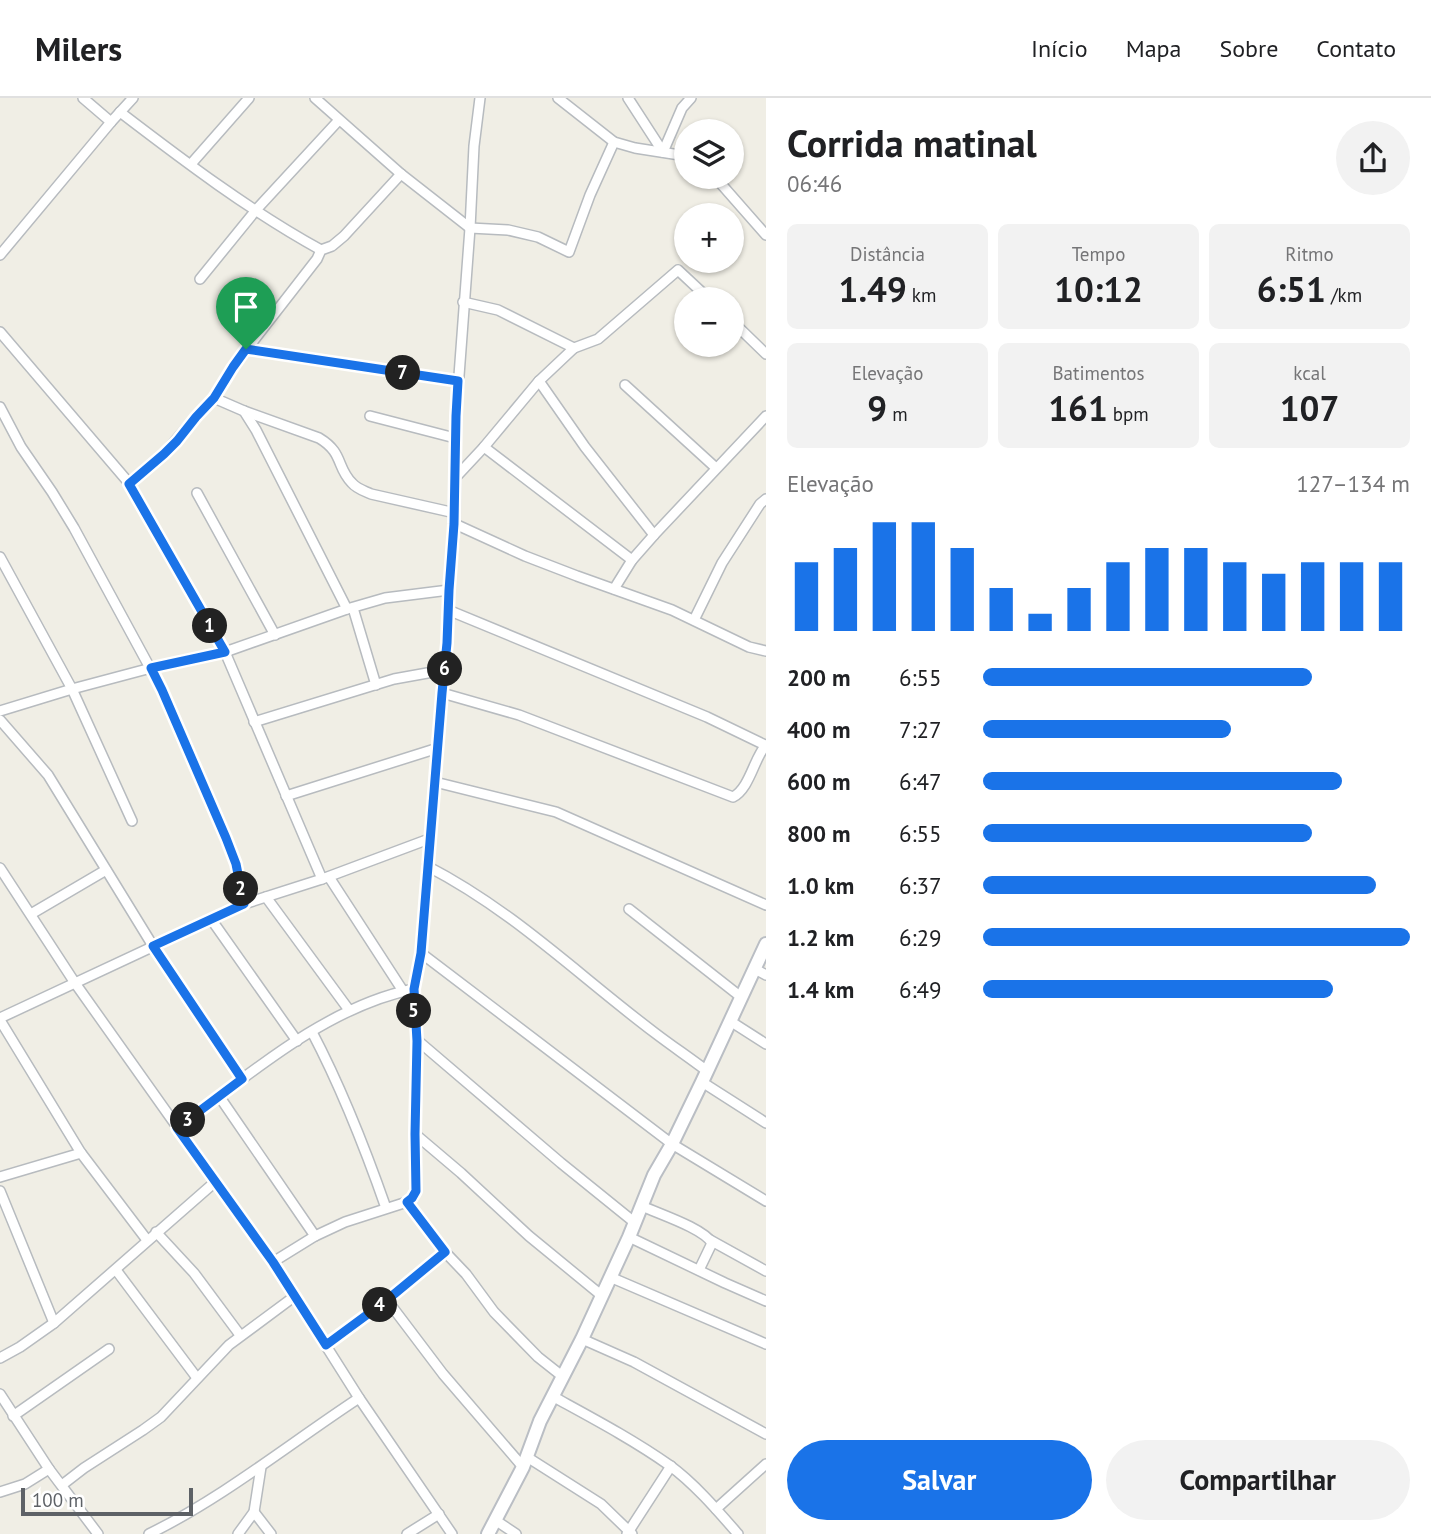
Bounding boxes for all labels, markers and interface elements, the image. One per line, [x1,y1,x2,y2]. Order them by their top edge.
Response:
text: Milers [35,27,122,70]
text: Início [1031,33,1088,64]
text: Mapa [1126,33,1181,64]
text: Sobre [1219,33,1278,64]
text: Contato [1316,33,1396,64]
text: Corrida matinal [787,118,1037,167]
map controls [674,119,744,357]
button: layers [674,119,744,189]
button: share [1336,121,1410,195]
text: 06:46 [787,169,842,198]
button: + [674,203,744,273]
text: Distância [850,242,925,266]
text: Tempo [1072,242,1125,266]
text: Ritmo [1285,242,1334,266]
text: 1.49 [839,266,907,312]
text: 10:12 [1054,266,1143,312]
text: 6:51 [1257,266,1326,312]
pin [216,277,276,349]
text: km [907,283,936,307]
text: /km [1326,283,1362,307]
button: − [674,287,744,357]
icon: arrive [227,288,265,326]
pin: 7 [386,356,420,390]
text: 7 [397,360,408,384]
text: Elevação [852,361,923,385]
text: Batimentos [1053,361,1144,385]
text: kcal [1293,361,1326,385]
text: 9 [867,385,887,431]
text: 161 [1048,385,1108,431]
text: 107 [1280,385,1339,431]
text: m [887,402,908,426]
text: bpm [1108,402,1149,426]
text: Elevação [787,469,874,498]
text: 127–134 m [1296,469,1410,498]
pin: 1 [192,608,228,644]
text: 1 [204,613,215,637]
pin: 6 [428,652,462,686]
text: 6 [439,656,450,680]
text: 200 m [787,663,850,692]
text: 6:55 [899,663,942,692]
text: 400 m [787,715,850,744]
text: 7:27 [899,715,942,744]
text: 600 m [787,767,850,796]
text: 6:47 [899,767,942,796]
text: 800 m [787,819,850,848]
text: 6:55 [899,819,942,848]
text: 1.0 km [787,871,854,900]
text: 6:37 [899,871,942,900]
pin: 2 [224,872,258,906]
text: 2 [235,876,246,900]
text: 1.2 km [787,923,854,952]
text: 6:29 [899,923,942,952]
text: 1.4 km [787,975,854,1004]
text: 6:49 [899,975,942,1004]
pin: 5 [396,993,432,1028]
text: 5 [408,998,419,1022]
pin: 3 [170,1102,206,1138]
text: 3 [182,1107,193,1131]
pin: 4 [362,1288,398,1322]
text: 4 [374,1292,385,1316]
button: Salvar [787,1440,1092,1520]
button: Compartilhar [1106,1440,1410,1520]
scale bar [21,1485,192,1517]
text: 100 m [32,1488,84,1512]

